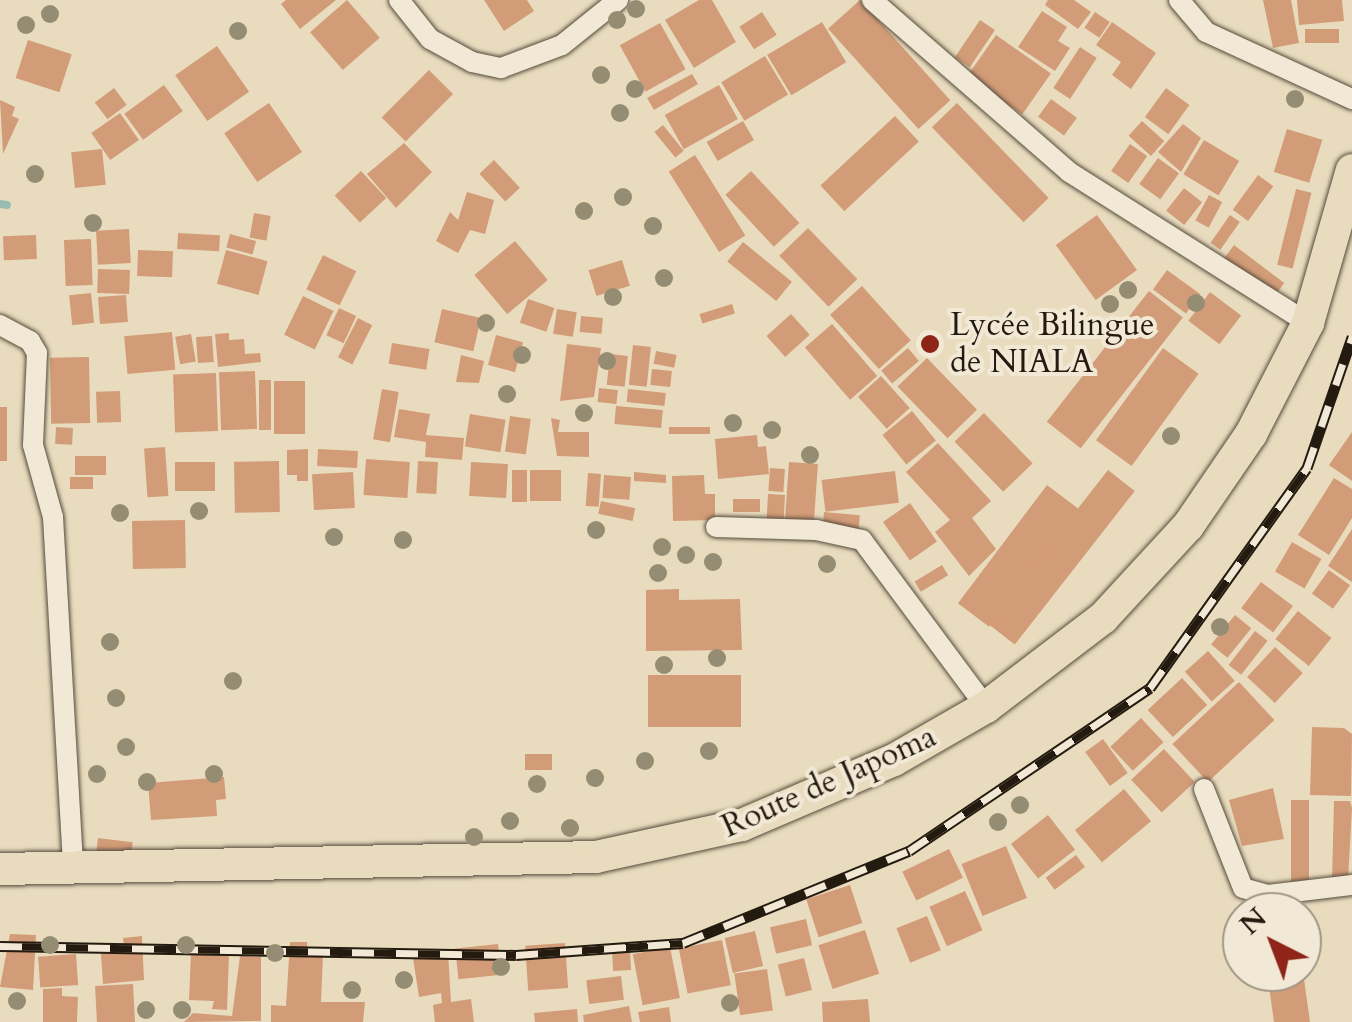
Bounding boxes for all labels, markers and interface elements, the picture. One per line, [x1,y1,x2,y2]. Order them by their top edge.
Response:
place label: Lycée Bilingue de NIALA [950,307,1155,382]
marker: Lycée Bilingue de NIALA [919,333,941,355]
street label: Route de Japoma [716,718,942,846]
north arrow [1222,892,1322,992]
text: N [1232,899,1275,943]

